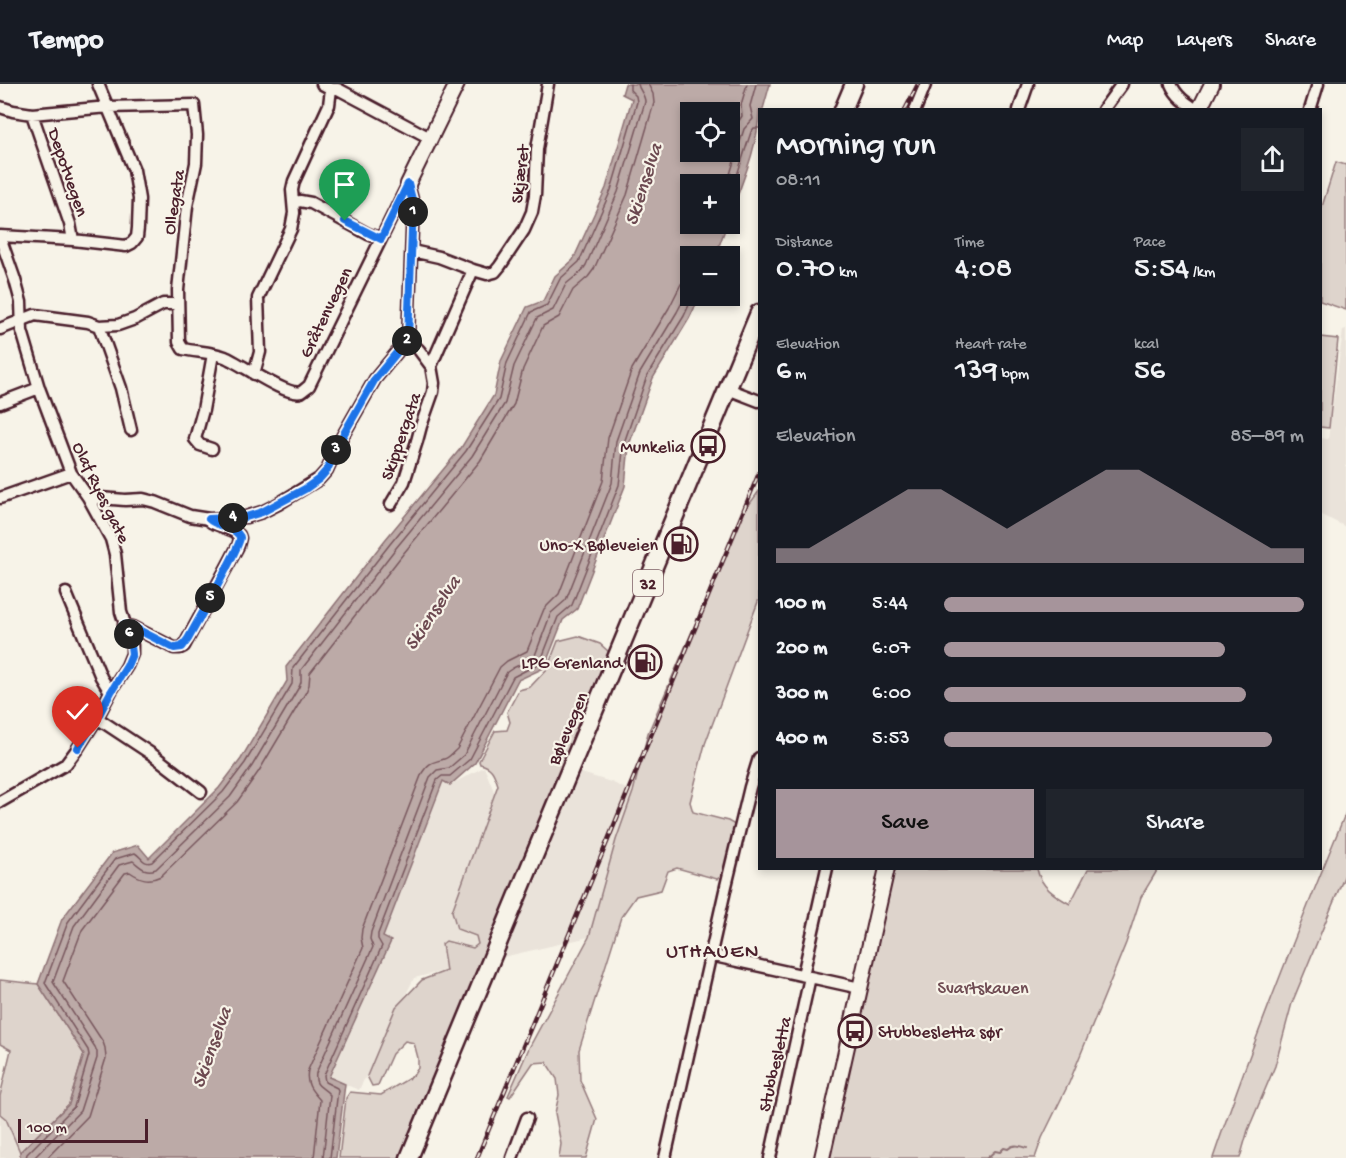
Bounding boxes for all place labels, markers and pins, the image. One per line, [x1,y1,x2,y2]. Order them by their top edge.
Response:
pin [319,159,370,221]
pin: 1 [398,197,428,227]
pin: 2 [392,326,422,356]
bus stop icon: Munkelia [690,428,726,464]
pin: 3 [321,435,351,465]
place label: Munkelia [620,438,686,459]
pin: 4 [218,503,248,533]
fuel station icon: Uno-X Bøleveien [663,526,699,562]
place label: Uno-X Bøleveien [539,536,658,557]
pin: 5 [195,583,225,613]
pin: 6 [114,619,144,649]
fuel station icon: LPG Grenland [627,644,663,680]
place label: LPG Grenland [521,654,623,675]
pin [52,686,103,748]
bus stop icon: Stubbesletta sør [837,1013,873,1049]
place label: Stubbesletta sør [878,1023,1003,1044]

